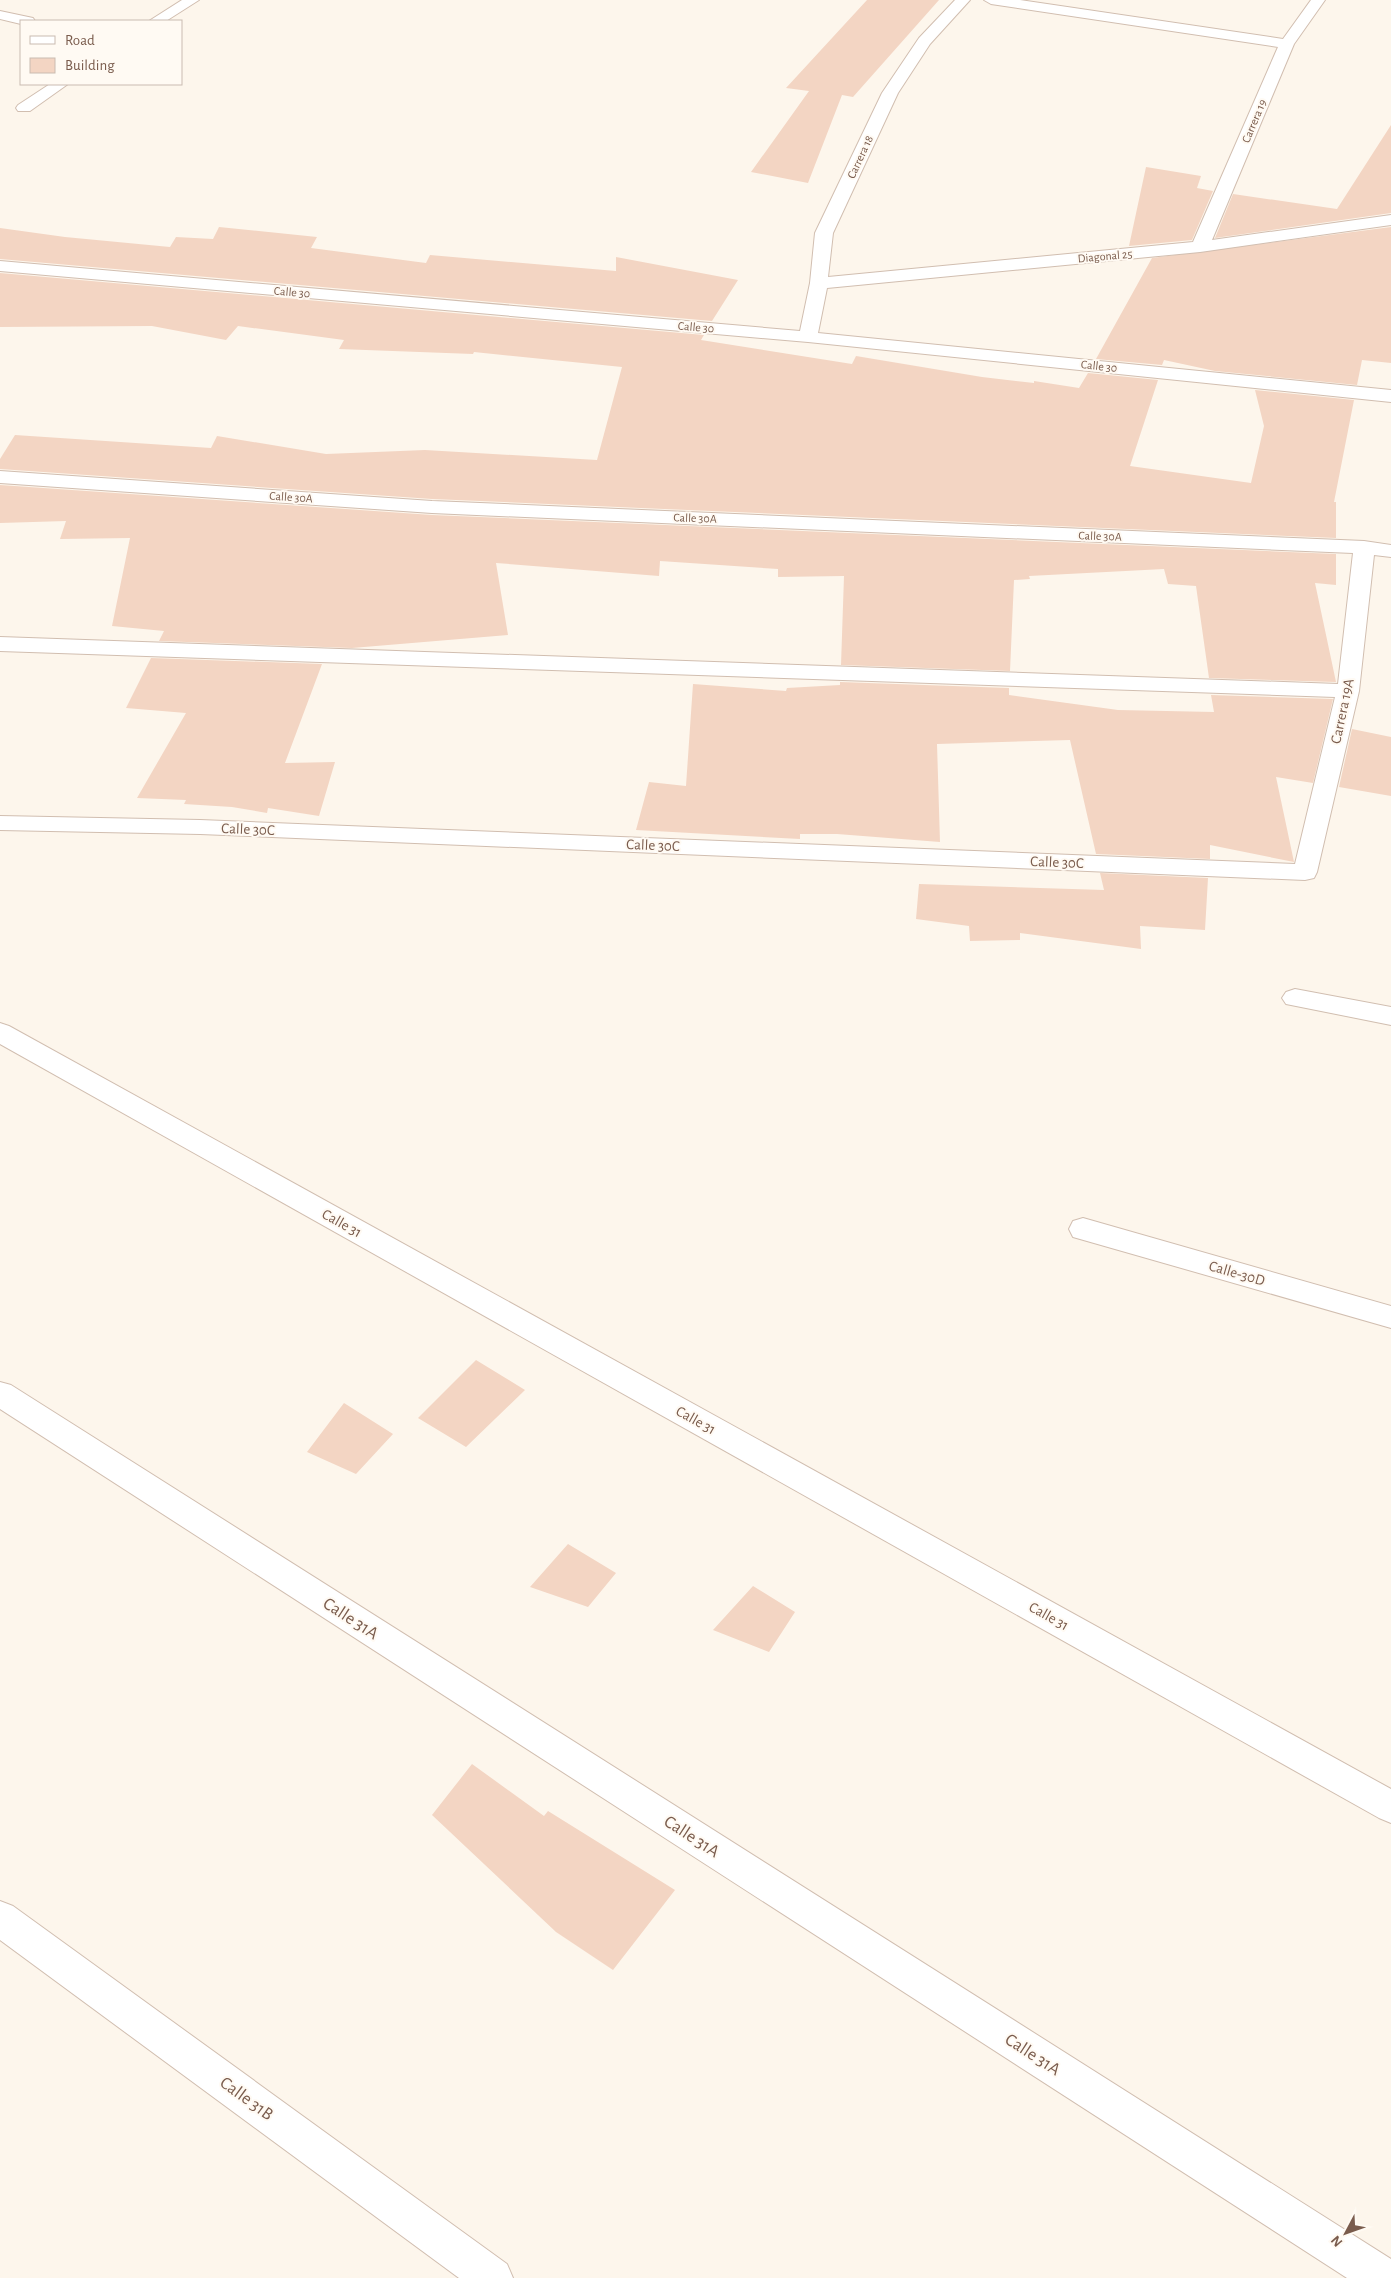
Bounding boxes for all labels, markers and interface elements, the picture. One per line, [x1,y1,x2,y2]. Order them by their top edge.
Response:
legend [20,20,182,85]
text: Road [65,33,95,48]
text: Building [65,58,115,73]
street label: Carrera 19 [1239,97,1269,145]
street label: Carrera 18 [845,133,875,180]
street label: Diagonal 25 [1077,248,1133,264]
street label: Calle 30 [273,284,311,300]
street label: Calle 30 [677,319,715,335]
street label: Calle 30 [1080,358,1118,374]
street label: Calle 30A [269,489,313,505]
street label: Calle 30A [673,511,717,525]
street label: Calle 30A [1078,529,1122,543]
street label: Carrera 19A [1328,677,1357,745]
street label: Calle 30C [221,821,275,838]
street label: Calle 30C [626,837,680,854]
street label: Calle 30C [1030,854,1084,871]
street label: Calle 31 [319,1206,364,1240]
street label: Calle-30D [1207,1258,1267,1289]
street label: Calle 31 [673,1403,718,1437]
street label: Calle 31A [320,1594,382,1644]
street label: Calle 31 [1026,1599,1071,1633]
street label: Calle 31A [661,1812,723,1862]
street label: Calle 31A [1002,2030,1064,2080]
street label: Calle 31B [216,2074,276,2124]
north arrow [1321,2208,1371,2258]
text: N [1328,2233,1345,2249]

